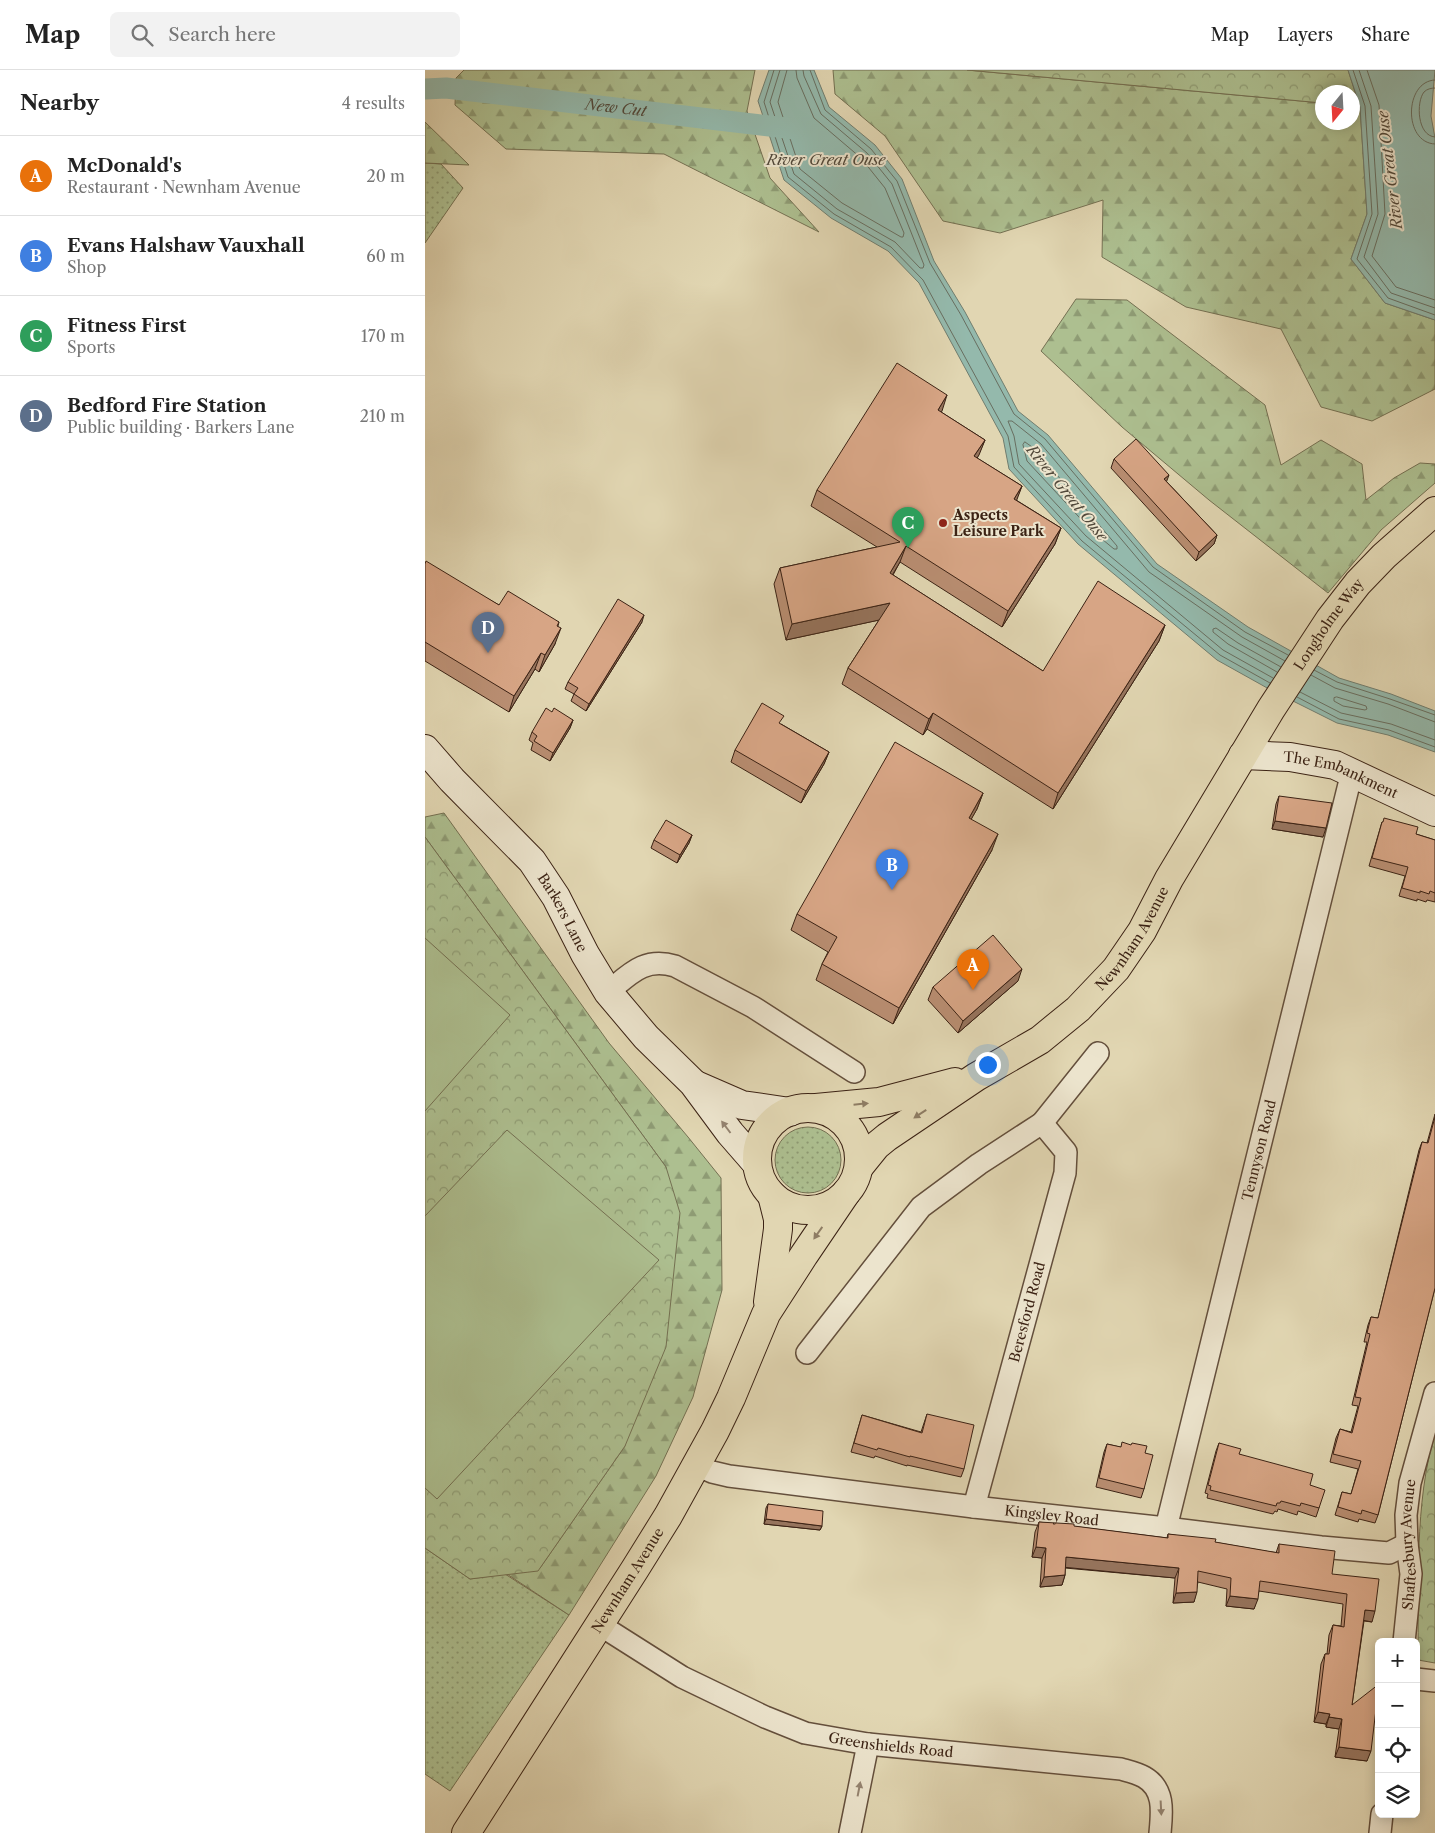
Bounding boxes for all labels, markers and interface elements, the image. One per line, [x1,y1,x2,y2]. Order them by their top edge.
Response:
search box [110,12,460,57]
text: Map [25,20,80,49]
icon: search [128,21,156,49]
text: Search here [168,23,276,46]
text: Map [1211,24,1249,46]
text: Layers [1277,24,1333,46]
text: Share [1361,24,1410,46]
north arrow [1315,85,1360,130]
text: Nearby [20,90,99,115]
text: 4 results [342,93,405,113]
water label: New Cut [583,94,648,121]
water label: River Great Ouse [1373,109,1406,231]
water label: River Great Ouse [766,150,886,169]
text: McDonald's [67,154,182,177]
text: A [30,166,42,186]
text: 20 m [366,166,405,186]
text: Restaurant · Newnham Avenue [67,177,301,197]
text: Evans Halshaw Vauxhall [67,234,305,257]
text: B [30,246,42,266]
text: 60 m [366,246,405,266]
text: Shop [67,257,106,277]
text: Fitness First [67,314,186,337]
text: C [30,326,42,346]
text: 170 m [361,326,405,346]
text: Sports [67,337,116,357]
text: Bedford Fire Station [67,394,267,417]
text: D [29,406,43,426]
text: 210 m [360,406,405,426]
text: Public building · Barkers Lane [67,417,294,437]
water label: River Great Ouse [1022,440,1113,545]
place label: Aspects Leisure Park [952,506,1045,540]
pin: C [892,507,924,548]
marker: Aspects Leisure Park [937,517,949,529]
street label: Longholme Way [1290,575,1367,674]
pin: D [472,612,504,653]
street label: The Embankment [1283,748,1401,802]
pin: B [876,849,908,890]
street label: Barkers Lane [534,870,592,955]
street label: Newnham Avenue [1091,883,1173,994]
pin: A [957,949,989,990]
your location [975,1052,1001,1078]
street label: Tennyson Road [1238,1097,1280,1203]
one-way arrow [853,1100,869,1108]
one-way arrow [914,1109,927,1118]
one-way arrow [720,1121,731,1134]
one-way arrow [814,1227,823,1240]
street label: Beresford Road [1005,1259,1049,1364]
street label: Shaftesbury Avenue [1397,1478,1420,1611]
street label: Kingsley Road [1003,1501,1100,1530]
street label: Newnham Avenue [587,1524,668,1636]
map controls [1375,1638,1420,1818]
button: + [1375,1638,1420,1683]
button: − [1375,1683,1420,1728]
street label: Greenshields Road [827,1728,954,1761]
button: locate [1375,1728,1420,1773]
button: layers [1375,1773,1420,1818]
one-way arrow [855,1781,863,1796]
one-way arrow [1158,1800,1166,1816]

